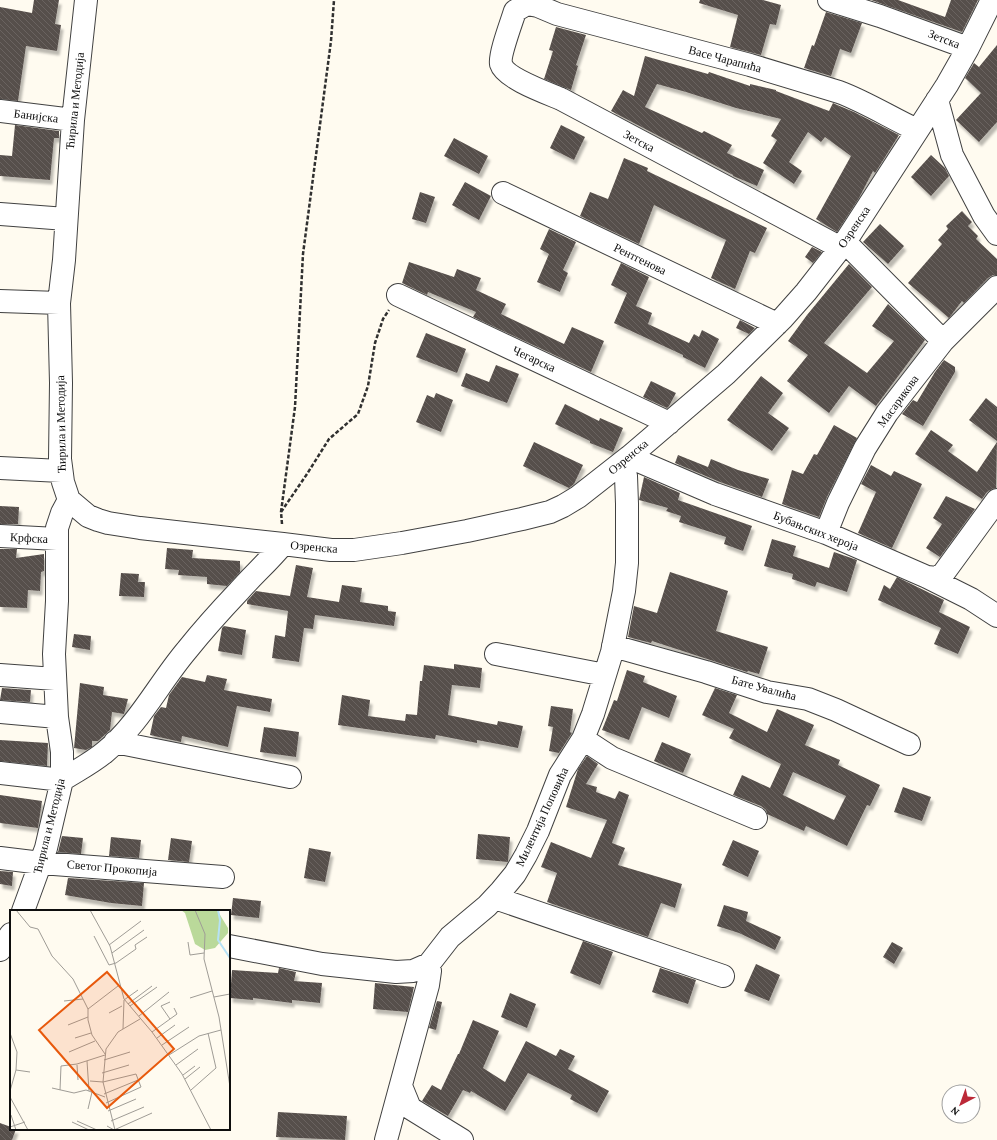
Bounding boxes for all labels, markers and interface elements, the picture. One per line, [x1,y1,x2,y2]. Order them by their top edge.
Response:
street label: Зетска [926,27,963,52]
street label: Васе Чарапића [687,43,764,76]
street label: Ћирила и Методија [63,51,87,150]
street label: Банијска [13,106,60,126]
street label: Зетска [621,127,657,155]
street label: Озренска [835,203,873,251]
street label: Рентгенова [611,240,669,278]
street label: Чегарска [510,343,558,375]
street label: Масарикова [874,372,922,430]
street label: Ћирила и Методија [53,374,69,473]
street label: Озренска [605,436,651,478]
street label: Бубањских хероја [771,508,861,554]
street label: Крфска [10,530,49,546]
street label: Озренска [290,538,339,556]
street label: Бате Увалића [730,673,799,704]
street label: Милентија Поповића [513,765,571,869]
street label: Ћирила и Методија [30,776,68,875]
street label: Светог Прокопија [66,857,158,879]
inset map [10,910,230,1130]
north arrow [941,1084,981,1124]
text: N [947,1104,961,1119]

